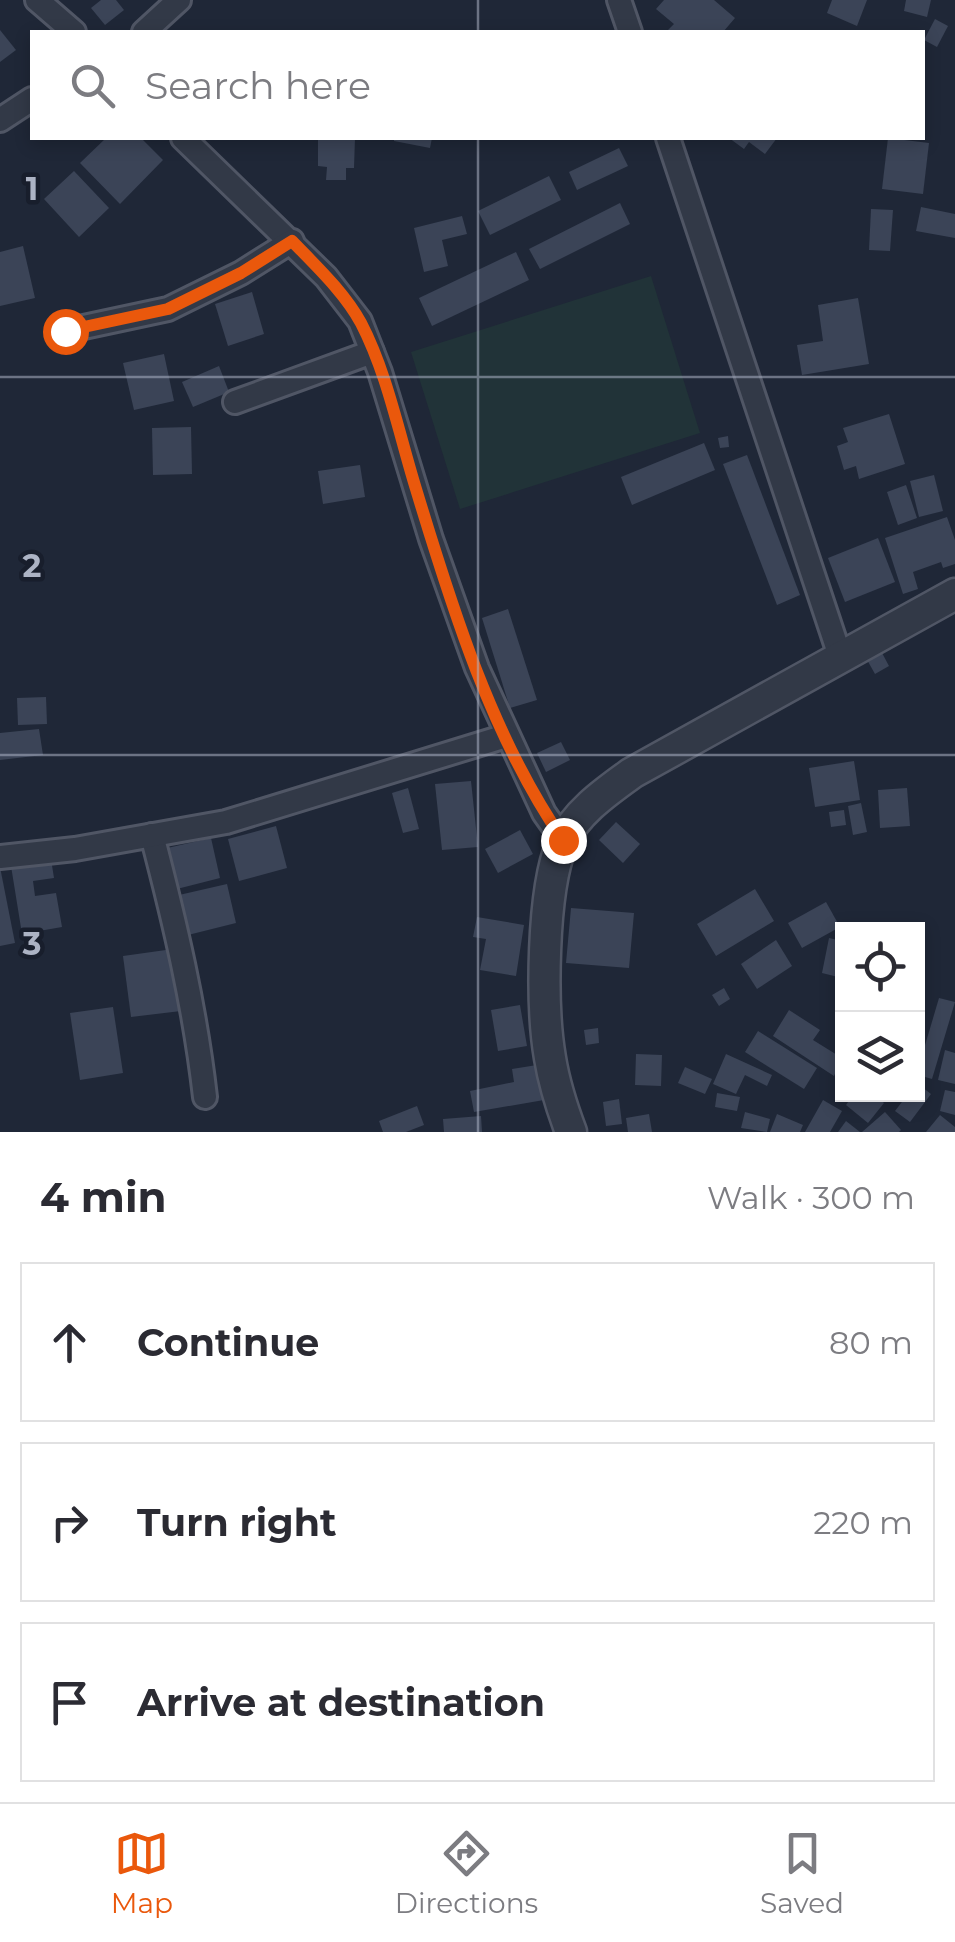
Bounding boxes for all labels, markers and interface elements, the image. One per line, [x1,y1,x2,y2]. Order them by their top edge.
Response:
search box [30,30,925,140]
icon: search [65,58,120,113]
text: Search here [145,62,371,109]
text: 1 [26,169,38,208]
route start [43,309,89,355]
text: 2 [23,546,41,585]
route end [541,818,587,864]
map controls [835,922,925,1102]
button: locate [835,922,925,1012]
text: 3 [22,924,41,963]
button: layers [835,1012,925,1102]
text: 4 min [40,1171,167,1223]
text: Walk · 300 m [707,1178,915,1217]
icon: ahead [42,1315,97,1370]
text: Continue [137,1319,319,1366]
text: 80 m [829,1323,913,1362]
icon: right [42,1495,97,1550]
text: Turn right [137,1499,336,1546]
text: 220 m [813,1503,913,1542]
icon: arrive [42,1675,97,1730]
text: Arrive at destination [137,1679,545,1726]
tab: Map [111,1826,173,1920]
tab: Directions [395,1826,538,1920]
tab: Saved [760,1826,844,1920]

